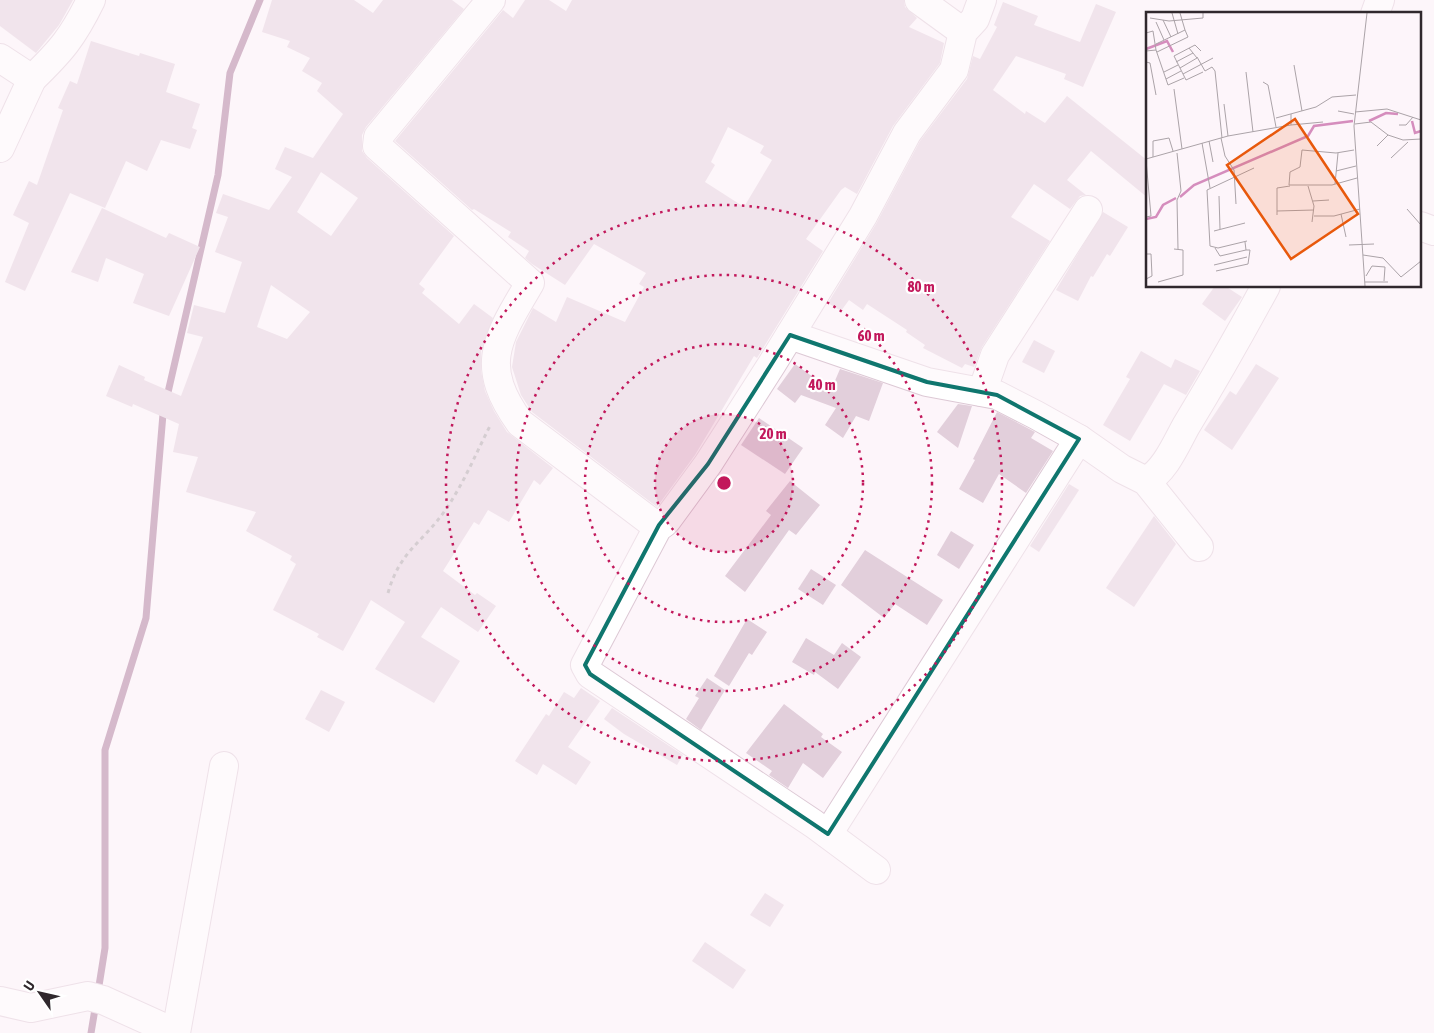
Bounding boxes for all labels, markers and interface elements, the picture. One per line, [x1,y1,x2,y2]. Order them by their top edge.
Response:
inset map [1146,12,1422,288]
text: 80 m [908,278,935,295]
text: 60 m [858,327,885,344]
text: 40 m [808,376,836,393]
text: 20 m [760,425,787,442]
centre of rings [715,474,733,492]
north arrow [15,968,65,1018]
text: U [20,978,38,994]

